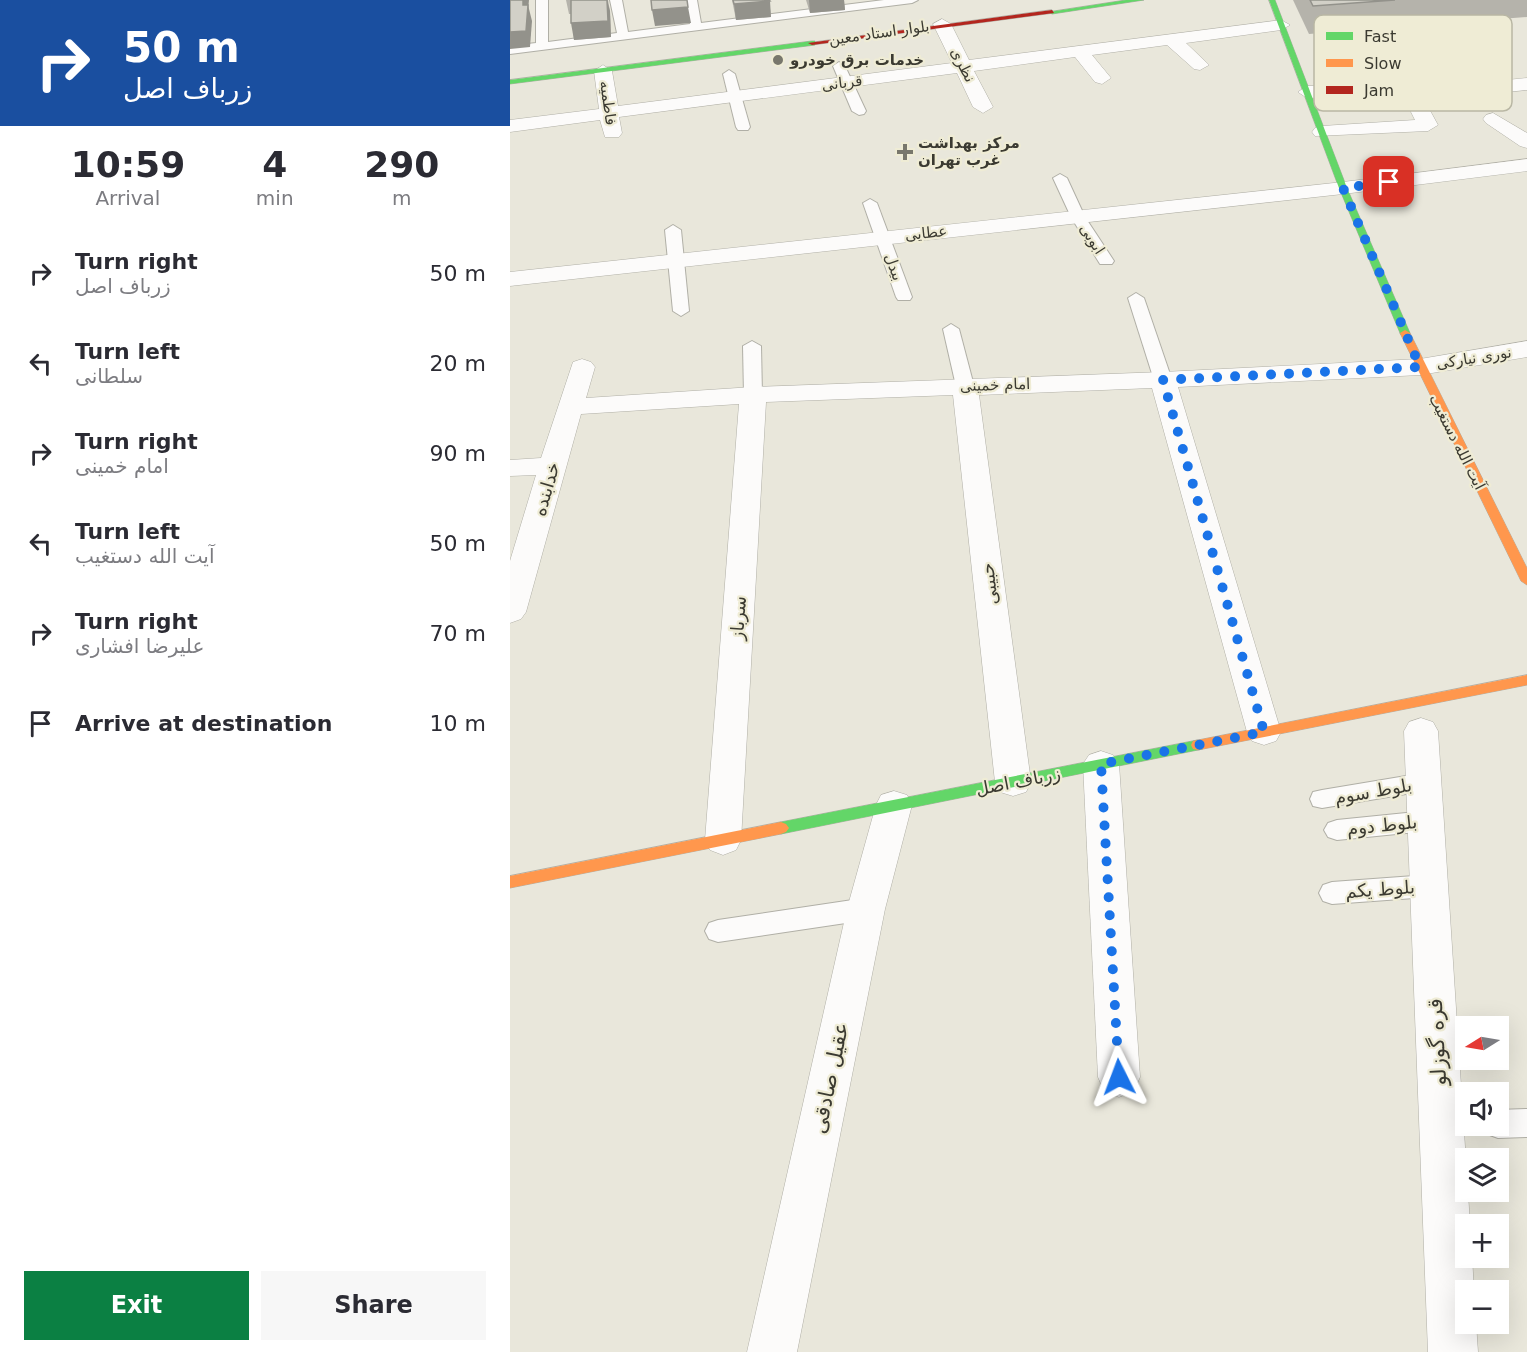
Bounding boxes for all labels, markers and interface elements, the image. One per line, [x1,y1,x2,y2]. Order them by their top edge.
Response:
legend [1314,15,1512,111]
street label: بلوار استاد معین [827,17,931,49]
text: 50 m [123,23,240,72]
icon: right [24,24,102,102]
text: Fast [1364,27,1396,46]
street label: نظری [947,45,979,85]
place label: خدمات برق خودرو [789,51,924,69]
marker: خدمات برق خودرو [771,53,785,67]
text: Slow [1364,54,1401,73]
street label: قربانی [821,72,863,94]
text: زرباف اصل [123,73,252,104]
street label: فاطمیه [596,80,620,126]
text: Jam [1363,81,1394,100]
place label: مرکز بهداشت غرب تهران [918,134,1020,169]
marker: مرکز بهداشت غرب تهران [896,143,914,161]
text: 10:59 [71,144,185,185]
text: 4 [262,144,287,185]
text: 290 [364,144,439,185]
pin [1363,156,1414,207]
icon: arrive [1372,165,1405,198]
text: Arrival [95,186,160,210]
text: min [256,186,294,210]
text: m [392,186,412,210]
street label: ابویی [1076,220,1108,258]
street label: عطایی [904,222,948,244]
text: Turn right [75,249,198,274]
street label: بیدل [881,251,907,283]
icon: right [24,257,57,290]
text: 50 m [430,261,486,286]
text: زرباف اصل [75,274,171,298]
text: Turn left [75,339,180,364]
street label: نوری نیارکی [1435,343,1513,373]
icon: left [24,347,57,380]
text: 20 m [430,351,486,376]
text: سلطانی [75,364,143,388]
street label: امام خمینی [960,375,1030,395]
street label: آیت الله دستغیب [1425,391,1489,493]
text: Turn right [75,429,198,454]
icon: right [24,437,57,470]
text: 90 m [430,441,486,466]
text: امام خمینی [75,454,169,478]
street label: خدابنده [528,460,564,518]
text: Turn left [75,519,180,544]
icon: left [24,527,57,560]
text: 50 m [430,531,486,556]
text: آیت الله دستغیب [75,544,215,568]
street label: حبیبی [976,562,1002,606]
street label: سرباز [726,595,751,642]
text: Turn right [75,609,198,634]
icon: right [24,617,57,650]
text: 70 m [430,621,486,646]
text: علیرضا افشاری [75,634,204,658]
icon: arrive [24,707,57,740]
text: Arrive at destination [75,711,332,736]
text: 10 m [430,711,486,736]
street label: زرباف اصل [974,762,1062,800]
street label: بلوط سوم [1333,774,1413,809]
street label: بلوط دوم [1346,811,1418,840]
street label: بلوط یکم [1345,876,1416,903]
street label: قره گوزلو [1423,998,1451,1087]
north arrow [1455,1016,1509,1070]
map controls [1455,1016,1509,1334]
street label: عقیل صادقی [806,1020,854,1136]
position arrow [1087,1045,1151,1109]
button: sound [1455,1082,1509,1136]
button: layers [1455,1148,1509,1202]
button: + [1455,1214,1509,1268]
button: Exit [24,1271,249,1340]
button: Share [261,1271,486,1340]
button: − [1455,1280,1509,1334]

